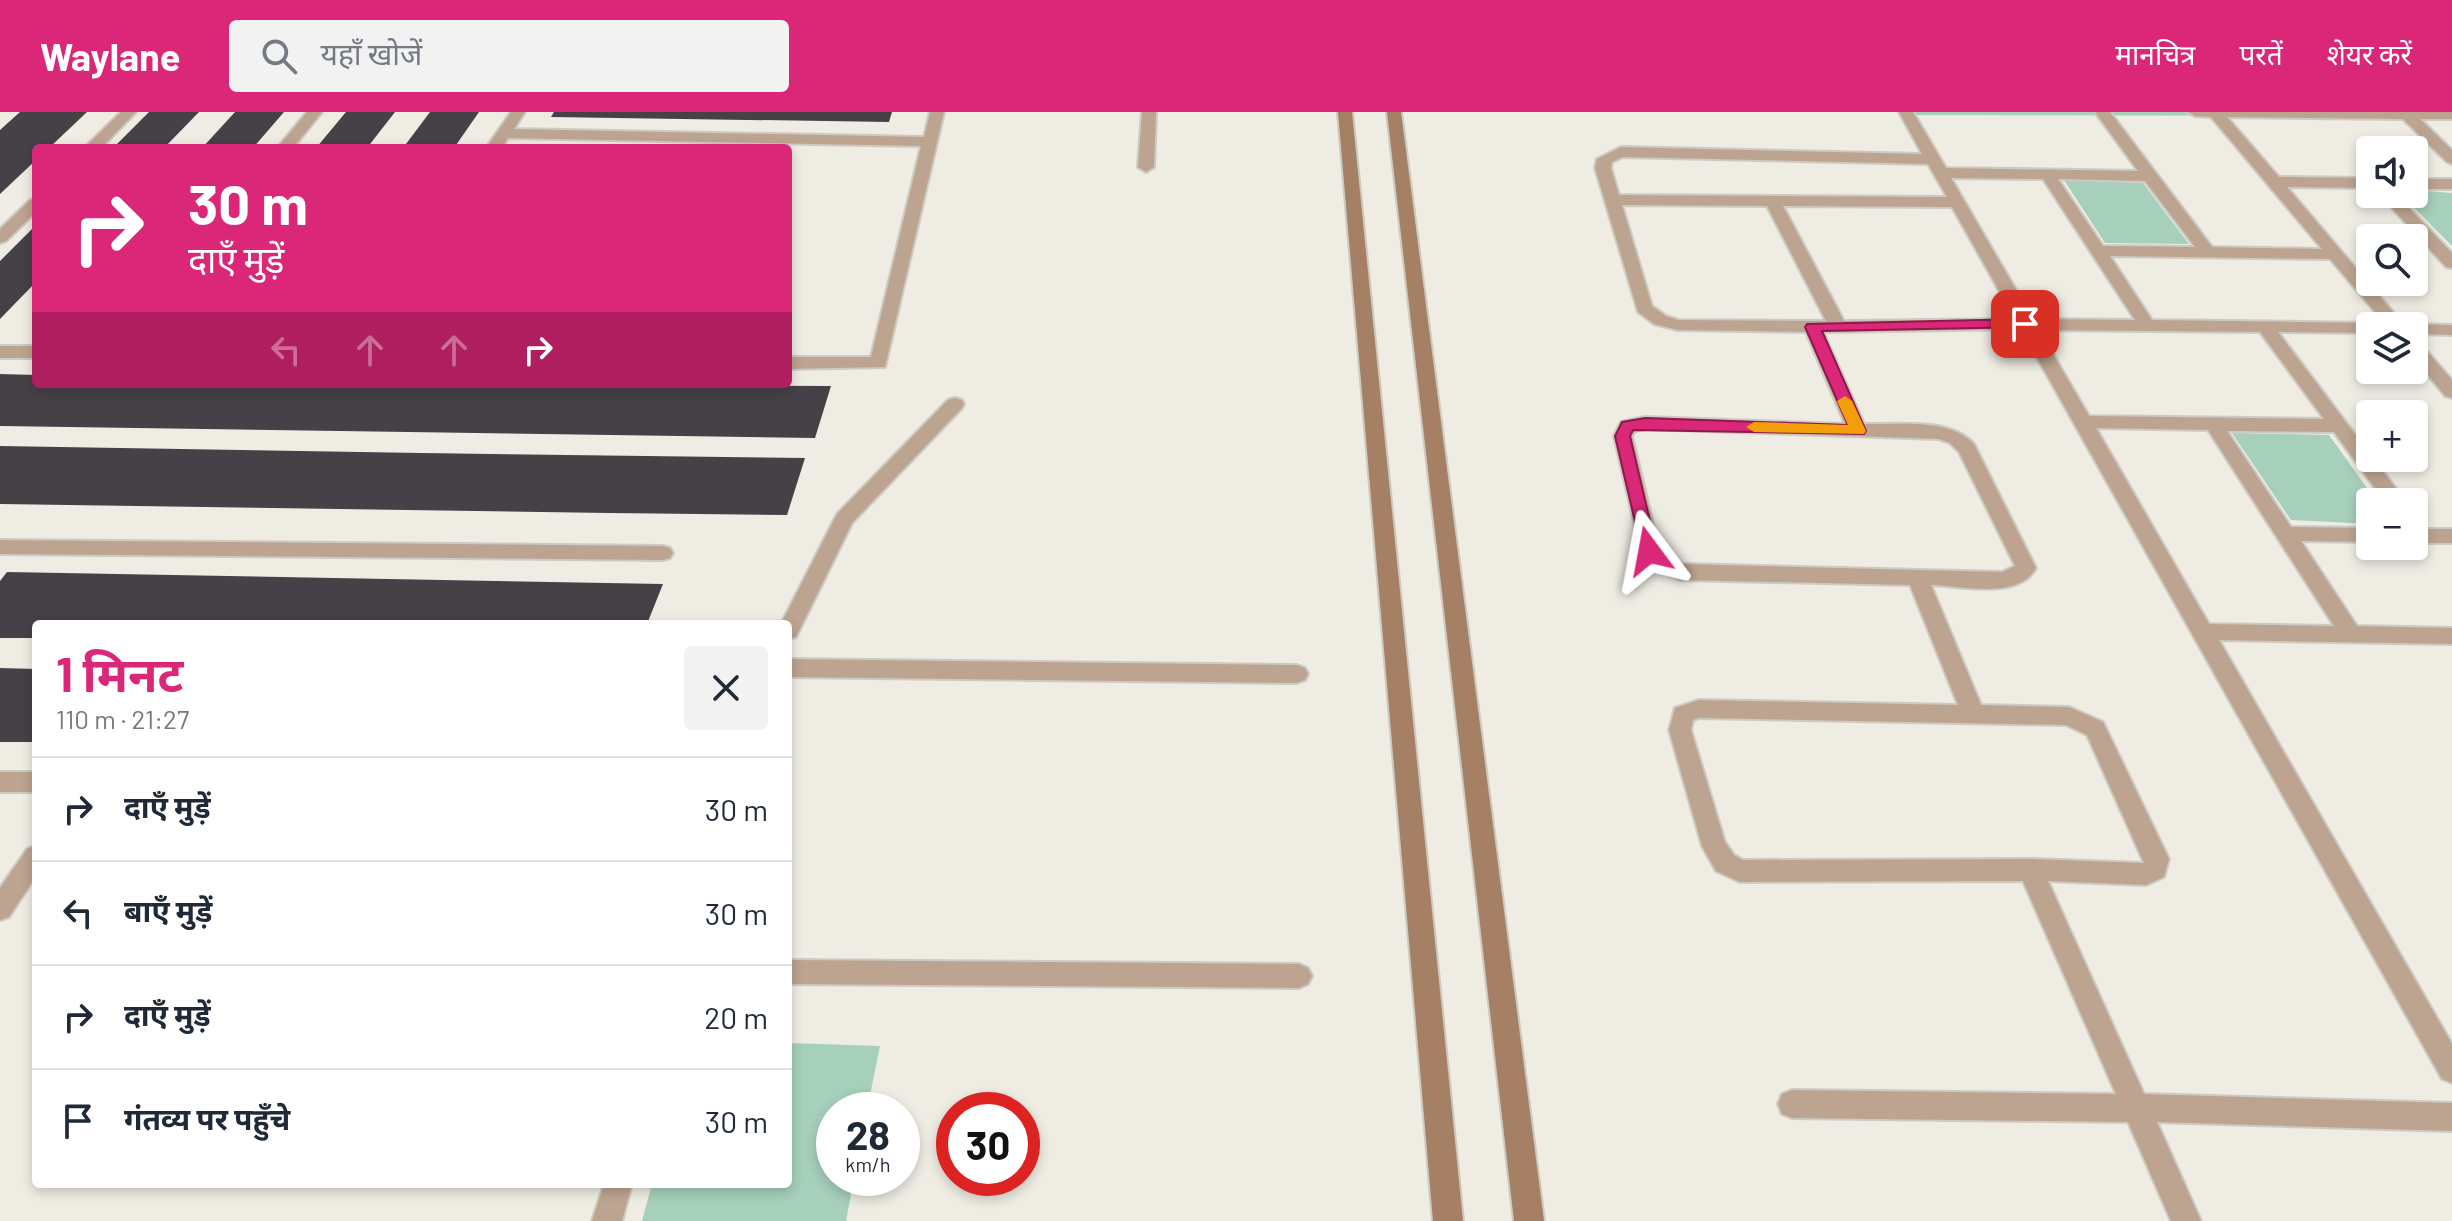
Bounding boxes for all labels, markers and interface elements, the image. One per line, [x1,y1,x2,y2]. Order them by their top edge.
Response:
search box [229,20,789,92]
text: Waylane [40,33,181,79]
icon: search [257,34,301,78]
text: यहाँ खोजें [321,35,422,71]
text: मानचित्र [2115,37,2195,71]
text: परतें [2239,37,2283,71]
text: शेयर करें [2327,37,2412,71]
map controls [2356,136,2428,560]
button: sound [2356,136,2428,208]
text: 30 m [188,169,308,236]
icon: right [56,176,160,280]
button: search [2356,224,2428,296]
text: दाएँ मुड़ें [188,237,284,280]
pin [1991,290,2059,358]
icon: arrive [2003,302,2047,346]
button: layers [2356,312,2428,384]
icon: left [264,328,308,372]
icon: ahead [348,328,392,372]
icon: ahead [432,328,476,372]
icon: right [516,328,560,372]
button: + [2356,400,2428,472]
button: − [2356,488,2428,560]
position arrow [1607,509,1691,593]
text: 1 मिनट [56,644,183,702]
button: close [684,646,768,730]
text: 110 m · 21:27 [56,703,189,734]
icon: right [56,787,100,831]
text: दाएँ मुड़ें [124,788,211,824]
text: 30 m [705,791,768,827]
icon: left [56,891,100,935]
text: बाएँ मुड़ें [124,892,212,928]
text: 30 m [705,895,768,931]
icon: right [56,995,100,1039]
text: दाएँ मुड़ें [124,996,211,1032]
text: 20 m [704,999,768,1035]
speed limit sign: 30 [936,1092,1040,1196]
icon: arrive [56,1099,100,1143]
text: गंतव्य पर पहुँचे [124,1100,290,1136]
text: 30 m [705,1103,768,1139]
text: 28 [846,1110,890,1158]
text: km/h [845,1152,891,1176]

